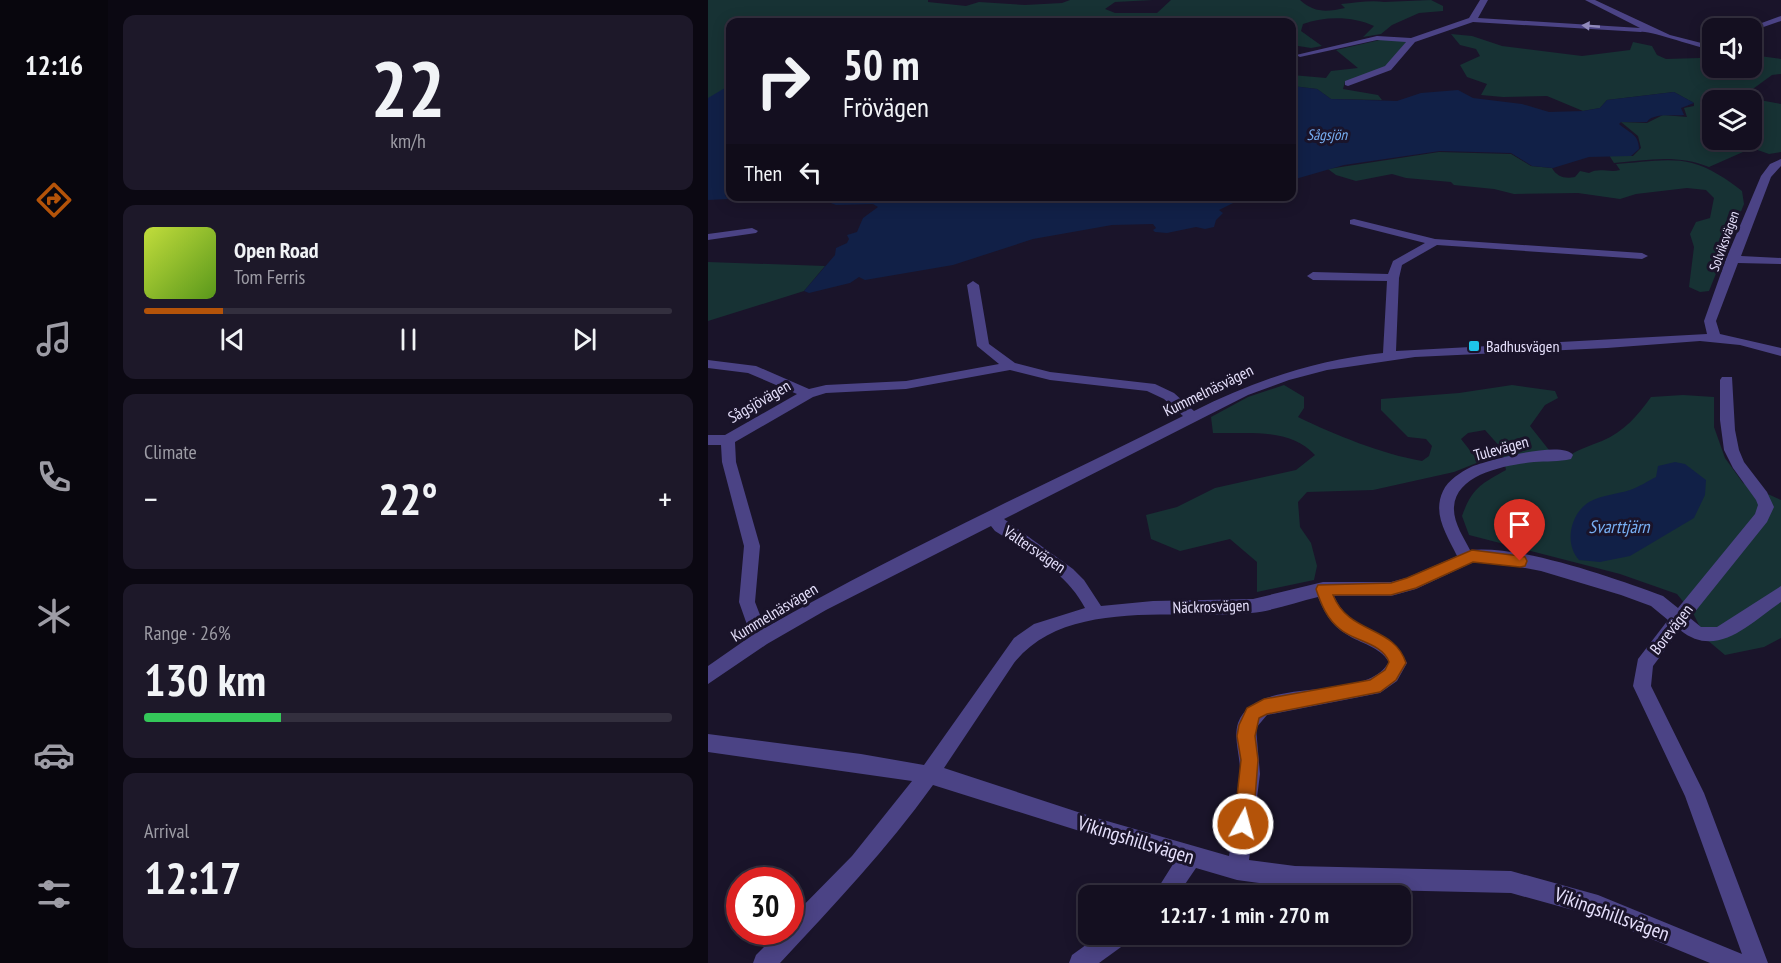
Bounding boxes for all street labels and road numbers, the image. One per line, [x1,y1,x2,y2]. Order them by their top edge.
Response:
street label: Solviksvägen [1705,208,1743,274]
street label: Kummelnäsvägen [1160,360,1256,420]
street label: Sågsjövägen [724,375,794,427]
street label: Tulevägen [1471,431,1531,465]
street label: Valtersvägen [999,520,1070,577]
street label: Kummelnäsvägen [727,578,821,646]
street label: Näckrosvägen [1172,595,1250,617]
street label: Borevägen [1645,600,1697,658]
street label: Vikingshillsvägen [1074,810,1197,870]
street label: Vikingshillsvägen [1550,881,1673,947]

